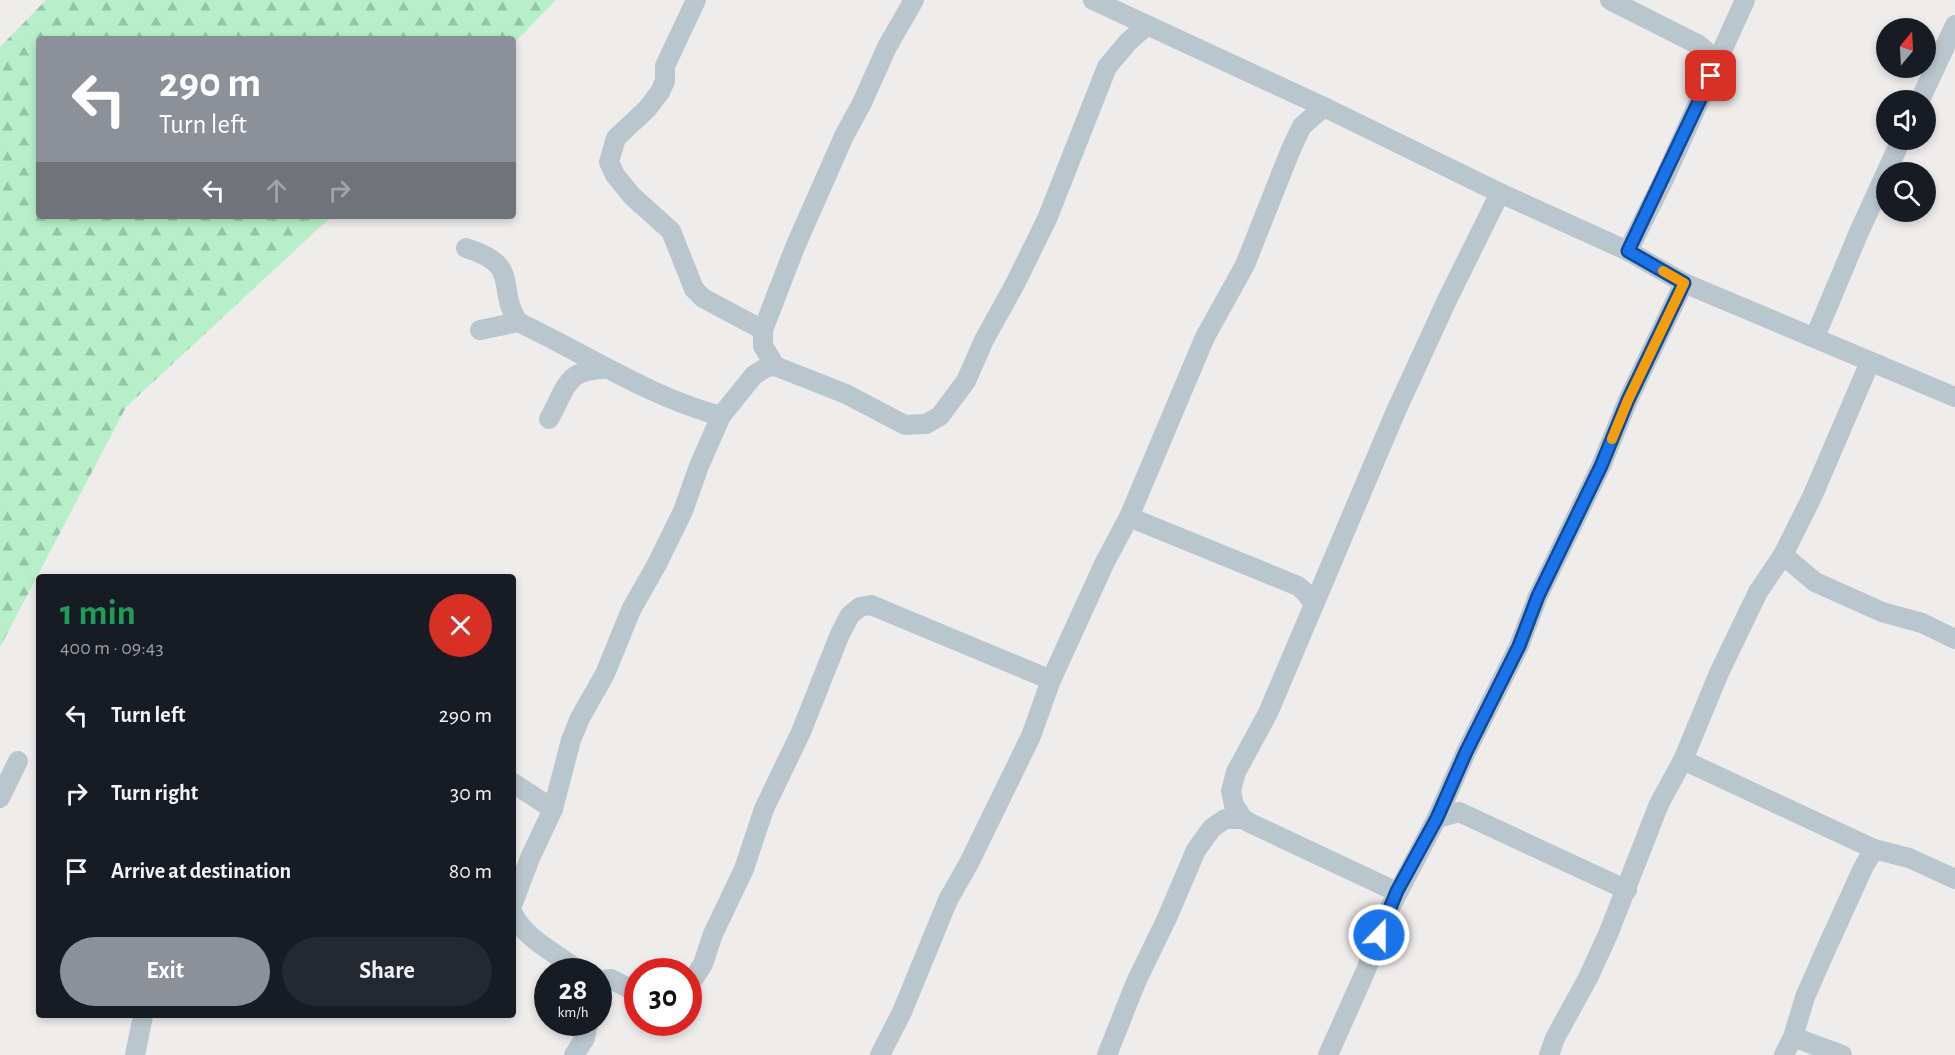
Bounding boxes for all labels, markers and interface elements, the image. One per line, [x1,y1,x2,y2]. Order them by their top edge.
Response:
north arrow [1876,18,1936,78]
map controls [1876,18,1936,222]
pin [1685,50,1736,101]
icon: arrive [1694,59,1727,92]
icon: left [60,60,138,138]
text: 290 m [159,62,261,104]
button: sound [1876,90,1936,150]
text: Turn left [159,111,247,138]
button: search [1876,162,1936,222]
icon: left [197,174,230,207]
icon: ahead [260,174,293,207]
icon: right [323,174,356,207]
button: close [429,594,492,657]
text: 1 min [60,595,136,631]
text: 400 m · 09:43 [60,638,164,658]
icon: left [60,699,93,732]
text: Turn left [111,704,185,726]
text: 290 m [439,704,492,726]
icon: right [60,777,93,810]
text: Turn right [111,782,198,804]
text: 30 m [450,782,492,804]
icon: arrive [60,855,93,888]
text: Arrive at destination [111,860,291,882]
text: 80 m [449,860,492,882]
position arrow [1347,903,1411,967]
button: Exit [60,937,270,1006]
button: Share [282,937,492,1006]
speed limit sign: 30 [624,958,702,1036]
text: 28 [559,975,587,1005]
text: km/h [558,1005,588,1020]

